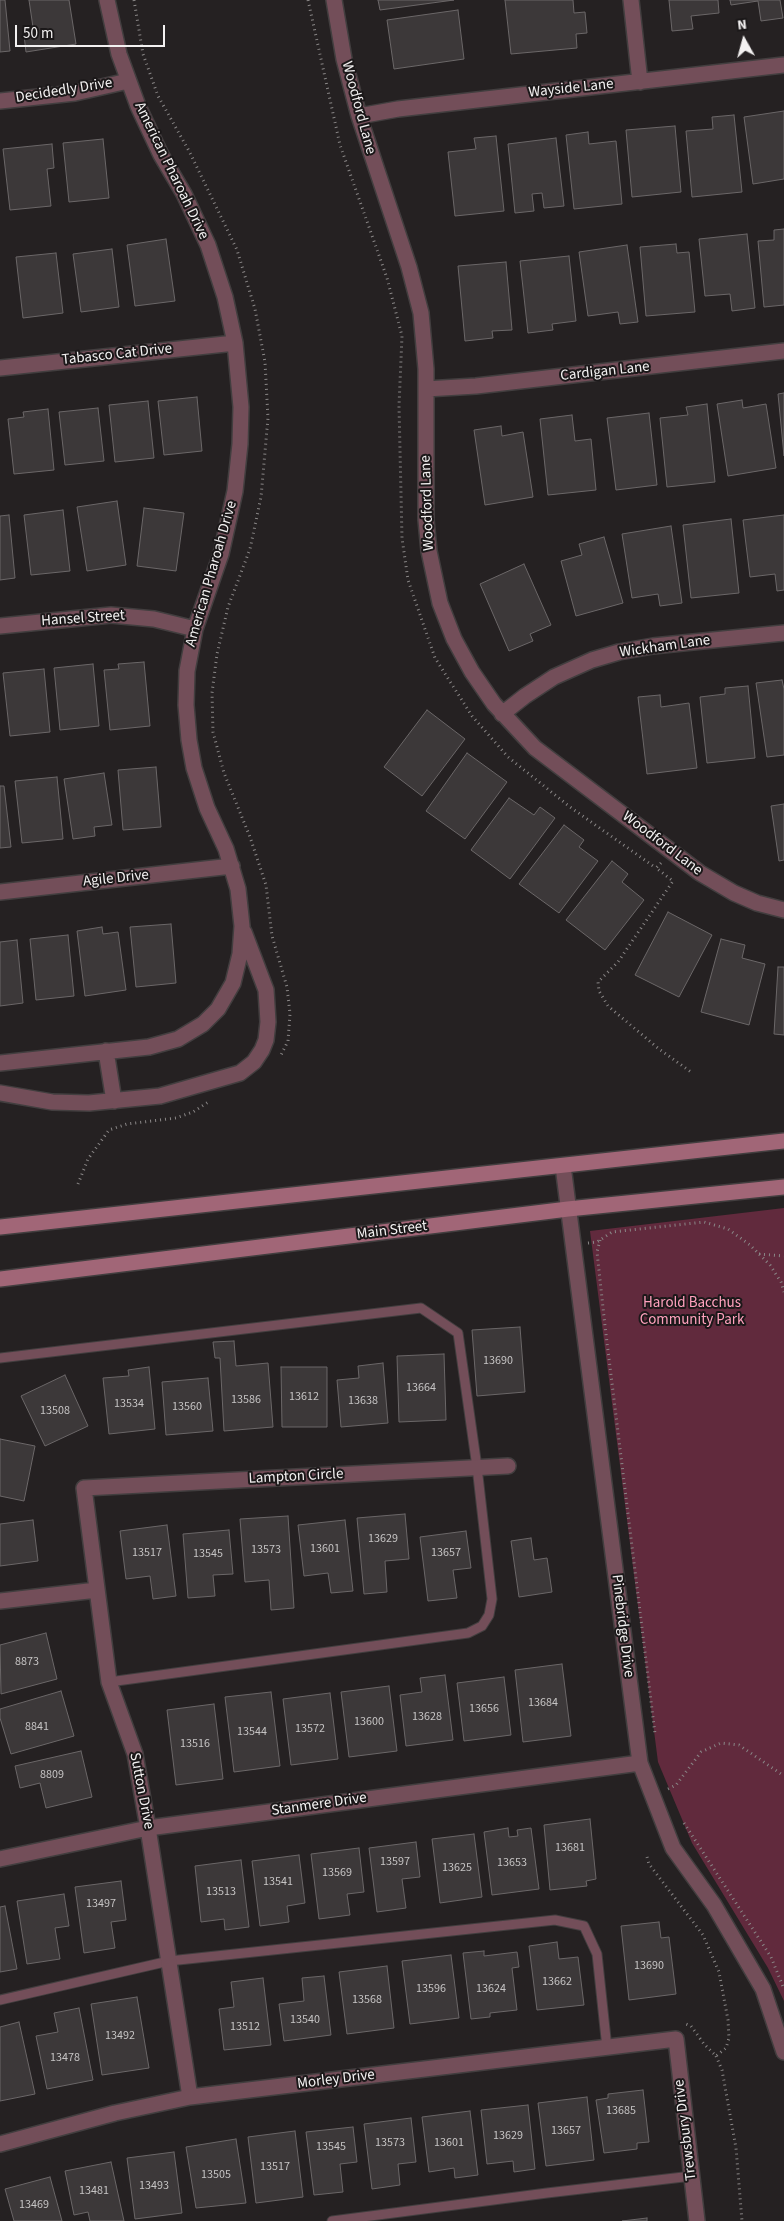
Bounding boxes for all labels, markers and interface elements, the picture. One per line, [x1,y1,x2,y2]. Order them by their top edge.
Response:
scale bar [18,15,168,47]
north arrow [719,15,769,65]
text: N [736,15,748,36]
text: 50 m [23,23,53,44]
street label: Woodford Lane [337,59,379,157]
street label: Decidedly Drive [14,74,114,108]
street label: Wayside Lane [528,76,614,102]
street label: American Pharoah Drive [130,99,212,243]
street label: Tabasco Cat Drive [61,340,173,370]
street label: Cardigan Lane [559,358,651,386]
street label: Woodford Lane [417,455,439,551]
street label: American Pharoah Drive [183,499,241,649]
street label: Hansel Street [41,607,125,631]
street label: Wickham Lane [618,632,712,662]
street label: Woodford Lane [618,808,706,880]
street label: Agile Drive [82,867,150,891]
street label: Main Street [356,1218,428,1244]
park label: Harold Bacchus Community Park [640,1295,744,1330]
house number: 13690 [483,1354,513,1368]
house number: 13664 [406,1381,436,1395]
house number: 13612 [289,1390,319,1404]
house number: 13586 [231,1393,261,1407]
house number: 13638 [348,1394,378,1408]
house number: 13534 [114,1397,144,1411]
house number: 13560 [172,1400,202,1414]
house number: 13508 [40,1404,70,1418]
street label: Lampton Circle [248,1466,344,1488]
house number: 13629 [368,1532,398,1546]
house number: 13601 [310,1542,340,1556]
house number: 13573 [251,1543,281,1557]
house number: 13517 [132,1546,162,1560]
house number: 13657 [431,1546,461,1560]
house number: 13545 [193,1547,223,1561]
street label: Pinebridge Drive [607,1573,637,1679]
house number: 8873 [15,1655,39,1669]
house number: 13684 [528,1696,558,1710]
house number: 13656 [469,1702,499,1716]
house number: 13628 [412,1710,442,1724]
house number: 13600 [354,1715,384,1729]
house number: 8841 [25,1720,49,1734]
house number: 13572 [295,1722,325,1736]
house number: 13544 [237,1725,267,1739]
house number: 13516 [180,1737,210,1751]
street label: Sutton Drive [125,1751,157,1831]
house number: 8809 [40,1768,64,1782]
street label: Stanmere Drive [270,1789,368,1821]
house number: 13681 [555,1841,585,1855]
house number: 13597 [380,1855,410,1869]
house number: 13653 [497,1856,527,1870]
house number: 13625 [442,1861,472,1875]
house number: 13569 [322,1866,352,1880]
house number: 13541 [263,1875,293,1889]
house number: 13513 [206,1885,236,1899]
house number: 13497 [86,1897,116,1911]
house number: 13690 [634,1959,664,1973]
house number: 13662 [542,1975,572,1989]
house number: 13596 [416,1982,446,1996]
house number: 13624 [476,1982,506,1996]
house number: 13568 [352,1993,382,2007]
house number: 13540 [290,2013,320,2027]
house number: 13512 [230,2020,260,2034]
house number: 13492 [105,2029,135,2043]
house number: 13478 [50,2051,80,2065]
street label: Morley Drive [296,2066,376,2094]
street label: Trewsbury Drive [671,2079,701,2181]
house number: 13685 [606,2104,636,2118]
house number: 13657 [551,2124,581,2138]
house number: 13629 [493,2129,523,2143]
house number: 13573 [375,2136,405,2150]
house number: 13601 [434,2136,464,2150]
house number: 13545 [316,2140,346,2154]
house number: 13517 [260,2160,290,2174]
house number: 13505 [201,2168,231,2182]
house number: 13493 [139,2179,169,2193]
house number: 13481 [79,2184,109,2198]
house number: 13469 [19,2198,49,2212]

